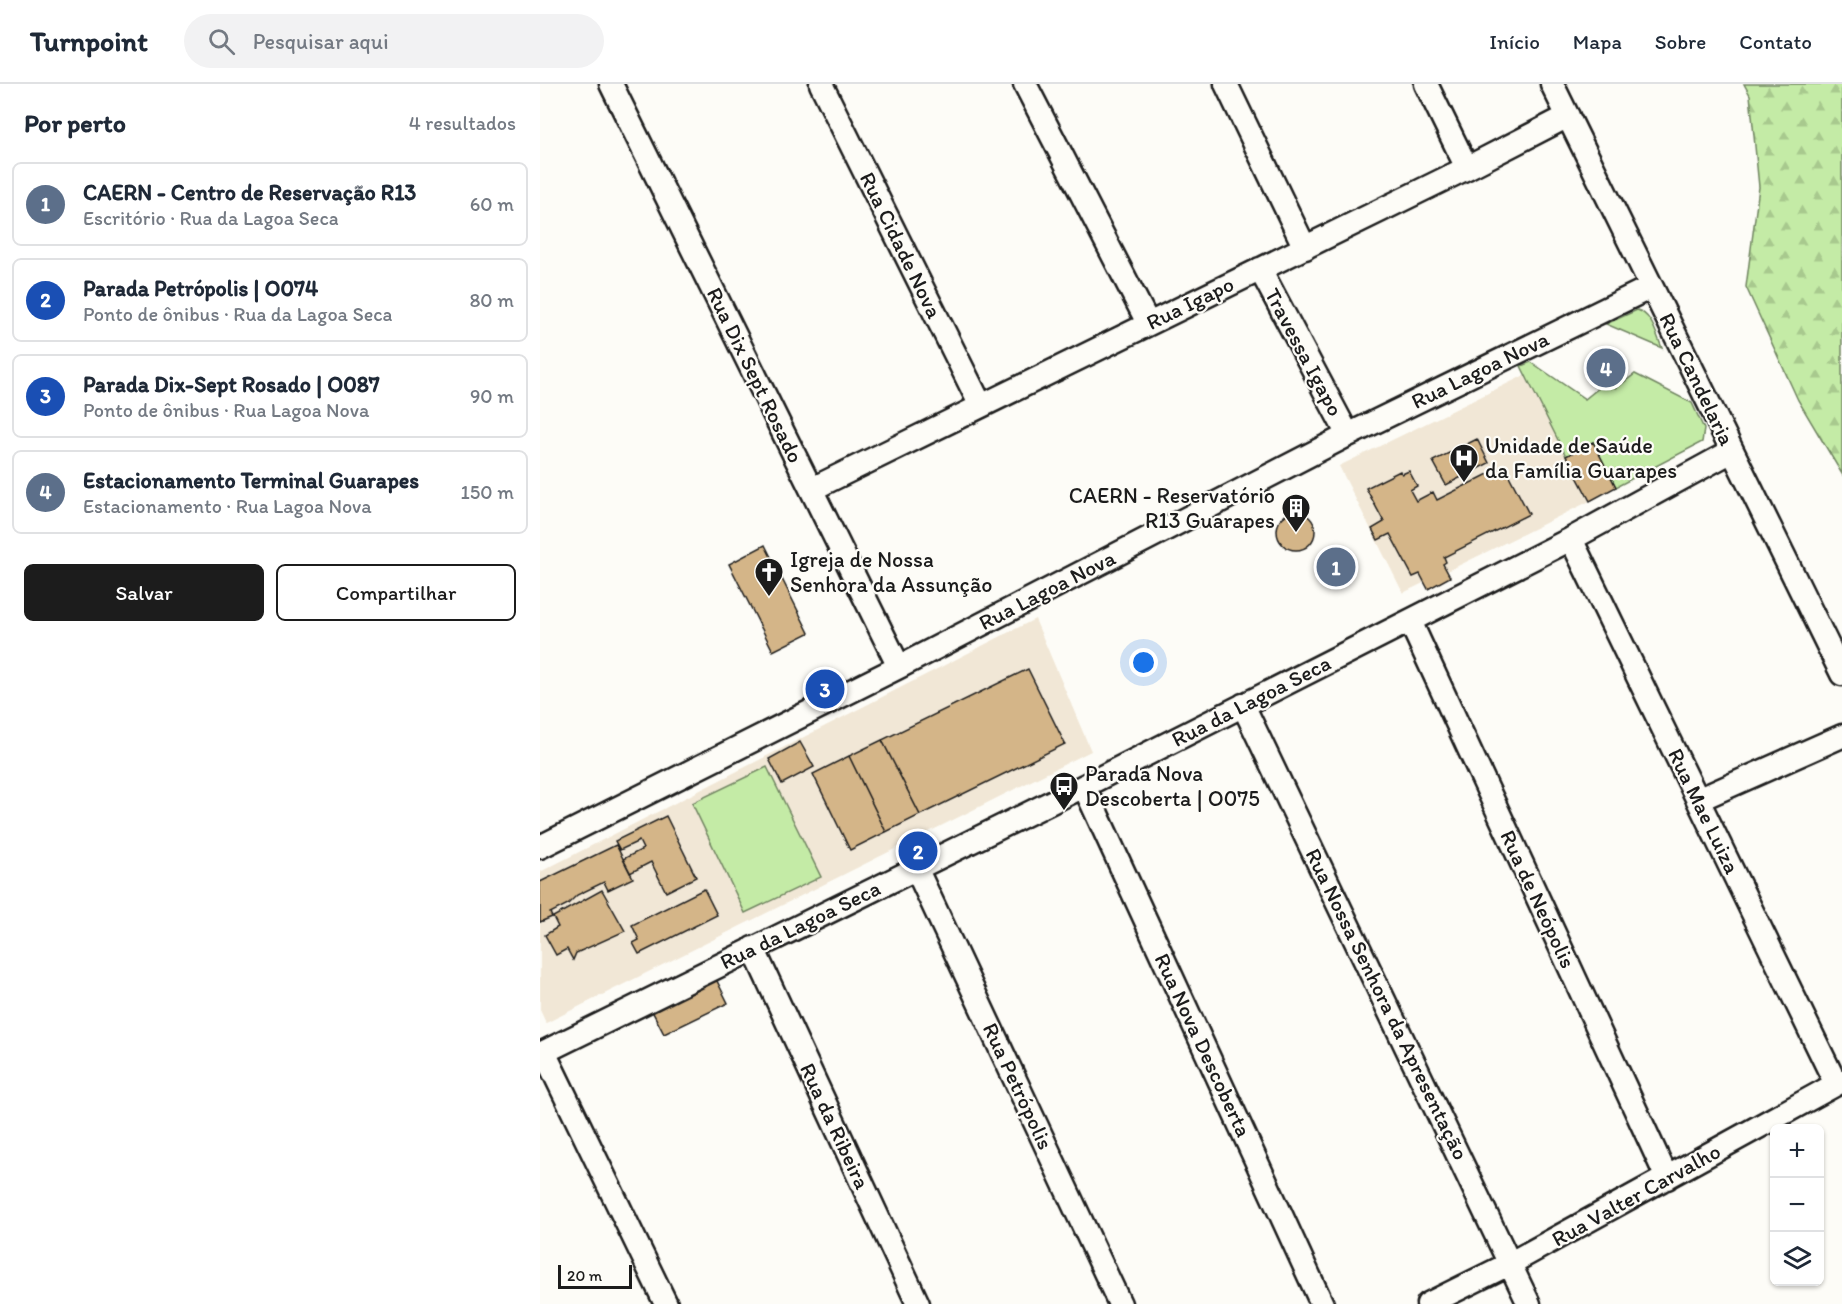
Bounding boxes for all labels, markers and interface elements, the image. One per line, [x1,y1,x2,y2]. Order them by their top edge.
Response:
search box [184,14,604,68]
text: Turnpoint [30,24,148,58]
icon: search [205,25,238,58]
text: Pesquisar aqui [253,28,389,55]
text: Início [1489,29,1540,54]
text: Mapa [1573,29,1622,54]
text: Sobre [1655,29,1706,54]
text: Contato [1739,29,1812,54]
text: Por perto [24,107,126,139]
text: 4 resultados [409,111,516,135]
street label: Rua Cidade Nova [854,167,948,323]
text: CAERN - Centro de Reservação R13 [83,179,416,206]
text: 1 [41,192,50,216]
text: 60 m [470,192,514,216]
text: Escritório · Rua da Lagoa Seca [83,206,339,230]
street label: Rua Igapo [1142,270,1238,336]
text: Parada Petrópolis | O074 [83,275,318,302]
street label: Rua Dix Sept Rosado [701,283,809,467]
street label: Travessa Igapo [1259,283,1349,421]
text: 2 [40,288,51,312]
text: 80 m [469,288,514,312]
text: Ponto de ônibus · Rua da Lagoa Seca [83,302,392,326]
street label: Rua Candelaria [1653,308,1741,450]
street label: Rua Lagoa Nova [1407,325,1554,415]
pin: 4 [1586,346,1626,390]
text: Parada Dix-Sept Rosado | O087 [83,371,380,398]
text: 3 [40,384,51,408]
text: 90 m [470,384,514,408]
text: Ponto de ônibus · Rua Lagoa Nova [83,398,369,422]
place label: Unidade de Saúde da Família Guarapes [1485,432,1677,484]
hospital icon: Unidade de Saúde da Família Guarapes [1448,442,1480,484]
text: Estacionamento Terminal Guarapes [83,467,419,494]
text: 4 [39,480,52,504]
text: 150 m [461,480,514,504]
place label: CAERN - Reservatório R13 Guarapes [1069,482,1275,534]
building icon: CAERN - Reservatório R13 Guarapes [1280,492,1312,534]
text: Estacionamento · Rua Lagoa Nova [83,494,372,518]
street label: Rua Lagoa Nova [974,544,1120,636]
pin: 1 [1316,544,1356,590]
place label: Igreja de Nossa Senhora da Assunção [790,546,993,598]
church icon: Igreja de Nossa Senhora da Assunção [753,556,785,598]
button: Salvar [24,564,264,621]
button: Compartilhar [276,564,516,621]
your location [1129,648,1158,677]
street label: Rua da Lagoa Seca [1167,649,1335,753]
pin: 3 [806,666,844,712]
street label: Rua Mae Luiza [1662,744,1746,879]
place label: Parada Nova Descoberta | O075 [1085,760,1260,812]
bus stop icon: Parada Nova Descoberta | O075 [1048,770,1080,812]
street label: Rua de Neópolis [1494,826,1582,972]
pin: 2 [898,828,938,873]
street label: Rua Nossa Senhora da Apresentação [1300,844,1474,1164]
street label: Rua da Lagoa Seca [715,874,885,976]
street label: Rua Nova Descoberta [1149,949,1257,1141]
street label: Rua Petrópolis [977,1018,1059,1154]
street label: Rua da Ribeira [794,1059,876,1194]
map controls [1770,1124,1824,1286]
button: + [1770,1124,1824,1178]
street label: Rua Valter Carvalho [1547,1137,1725,1253]
button: − [1770,1178,1824,1232]
button: layers [1770,1232,1824,1286]
scale bar [558,1262,632,1290]
text: 20 m [567,1266,602,1285]

